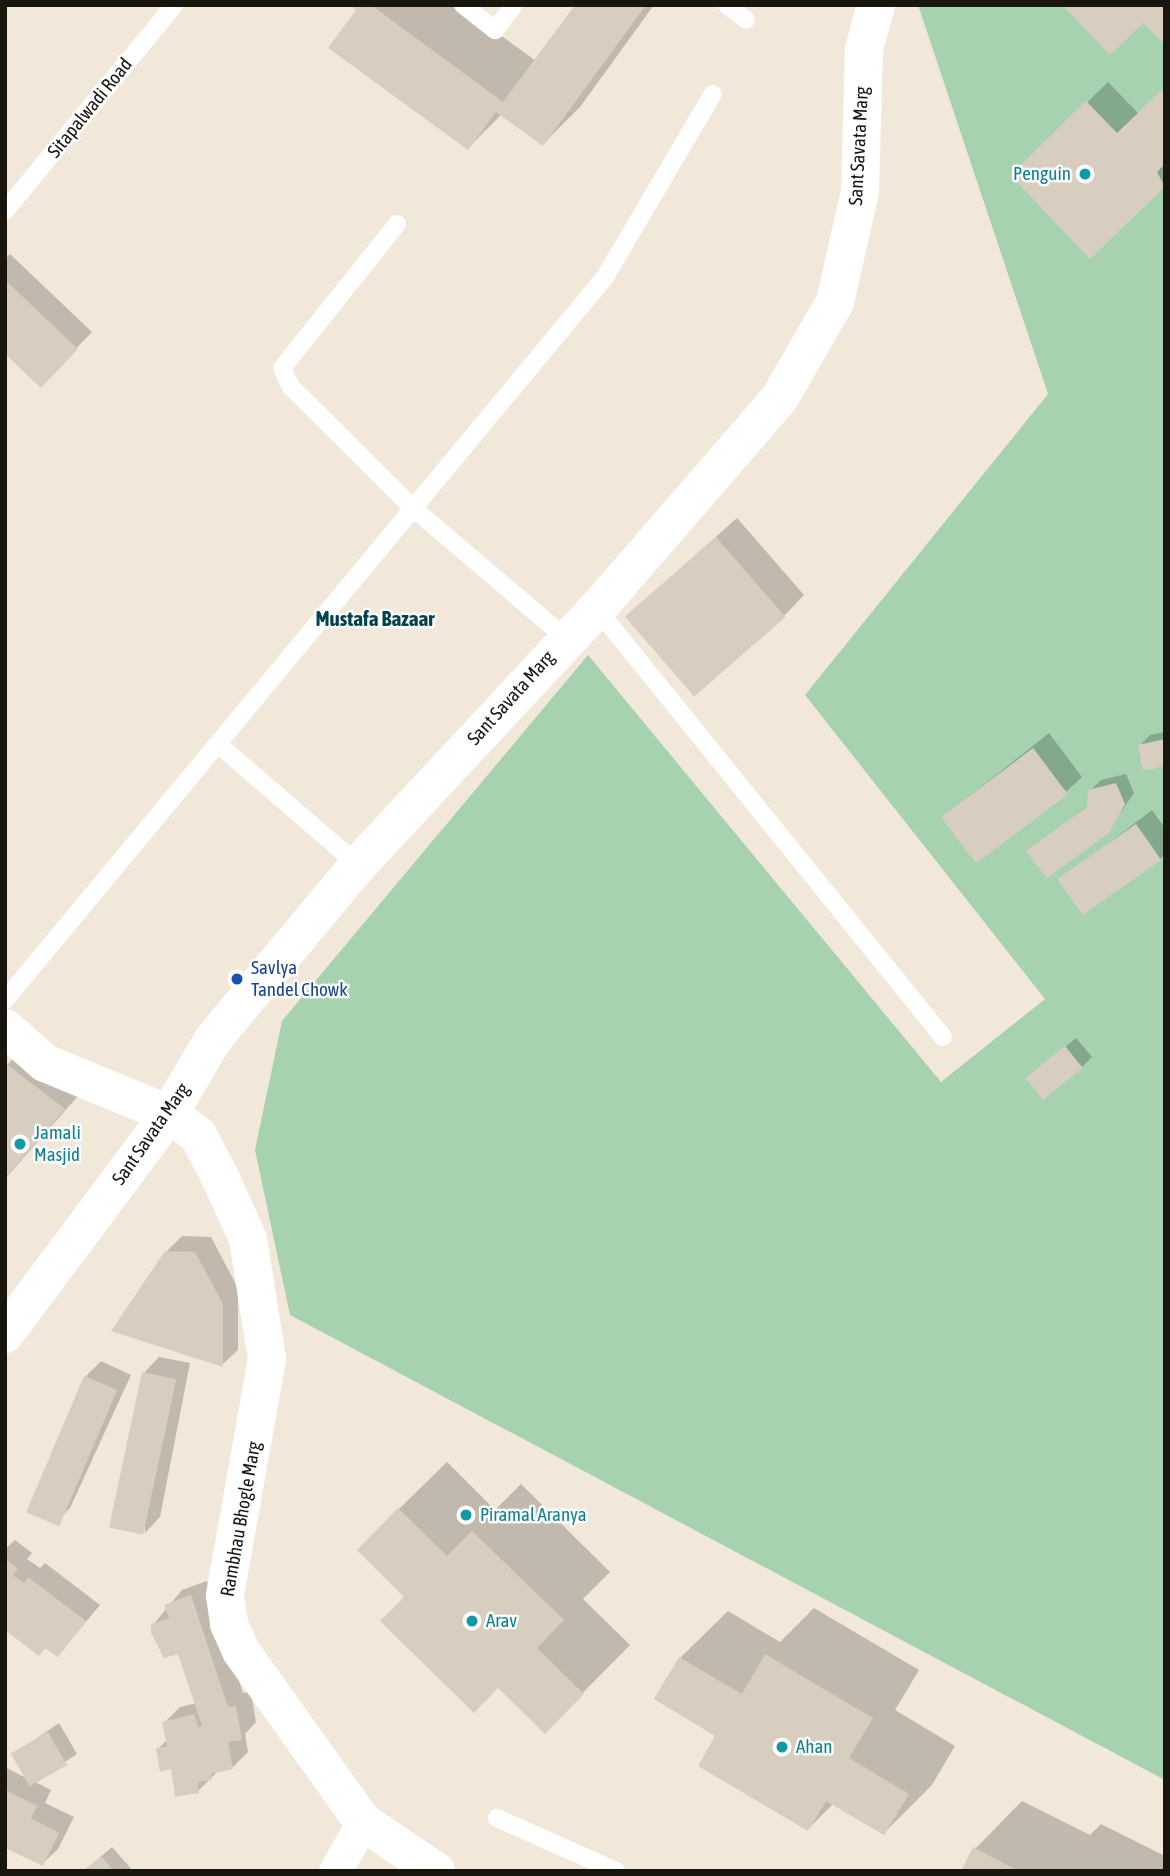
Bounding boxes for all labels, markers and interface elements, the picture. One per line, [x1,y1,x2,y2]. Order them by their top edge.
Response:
street label: Sitapalwadi Road [43,54,137,162]
street label: Sant Savata Marg [844,86,874,206]
place label: Penguin [1013,163,1071,185]
marker: Penguin [1077,166,1093,182]
district label: Mustafa Bazaar [316,605,434,631]
street label: Sant Savata Marg [463,646,559,750]
place label: Savlya Tandel Chowk [251,957,348,1001]
marker: Savlya Tandel Chowk [229,971,245,987]
street label: Sant Savata Marg [108,1079,194,1189]
place label: Jamali Masjid [34,1122,81,1166]
marker: Jamali Masjid [12,1136,28,1152]
street label: Rambhau Bhogle Marg [216,1440,266,1598]
place label: Piramal Aranya [480,1504,587,1526]
marker: Piramal Aranya [458,1507,474,1523]
place label: Arav [486,1610,517,1632]
marker: Arav [464,1613,480,1629]
place label: Ahan [796,1736,833,1758]
marker: Ahan [774,1739,790,1755]

